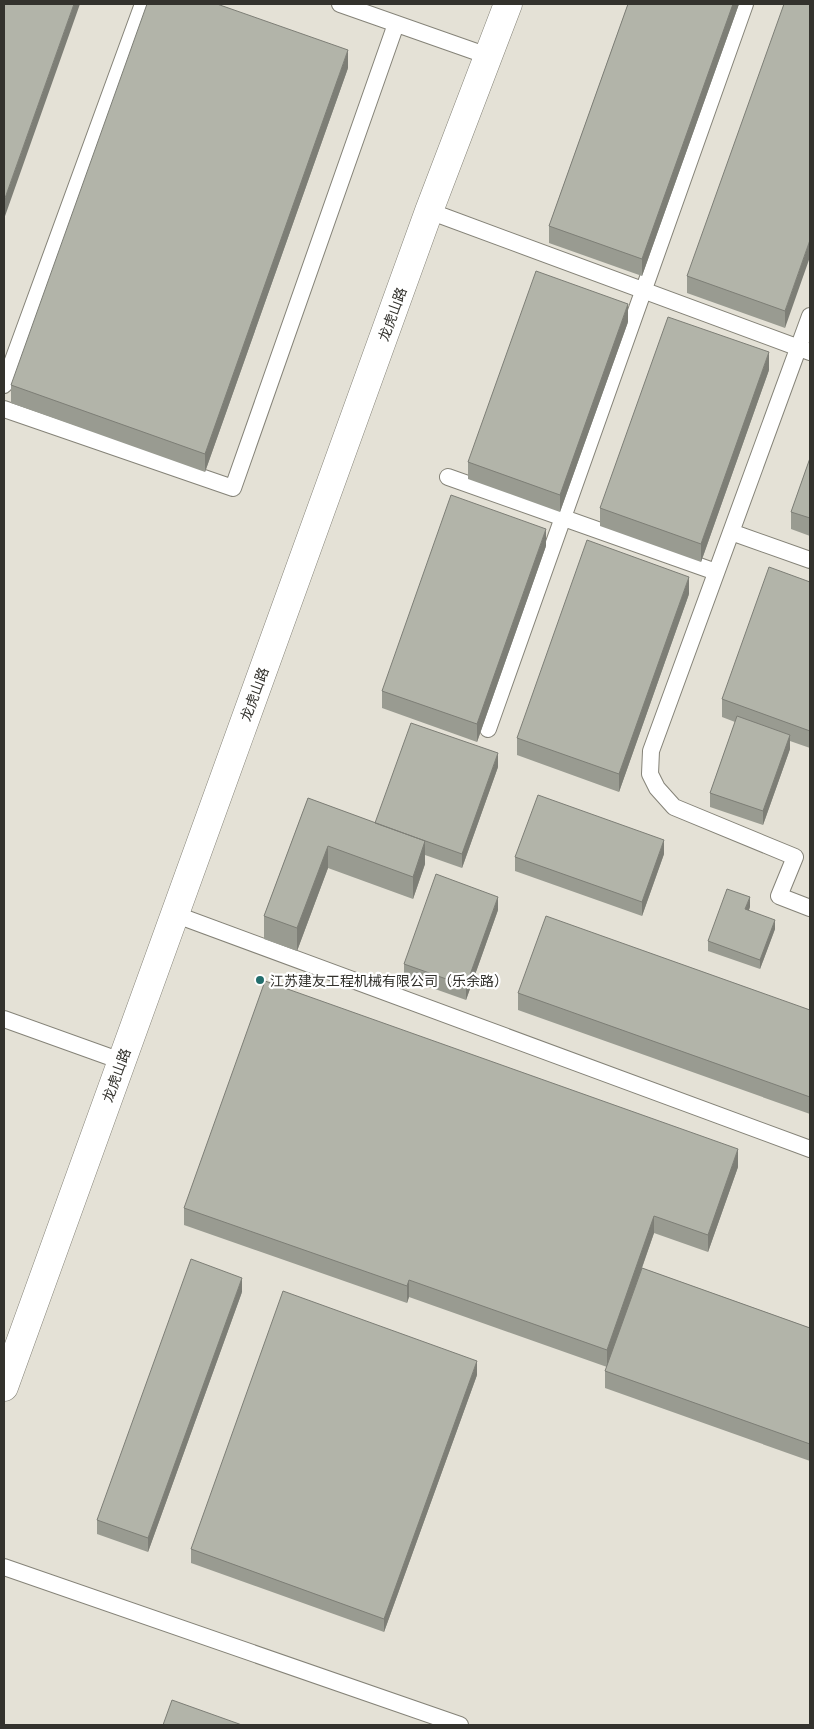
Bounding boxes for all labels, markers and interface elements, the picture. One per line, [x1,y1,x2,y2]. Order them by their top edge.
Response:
street label: 龙虎山路 [374,285,410,343]
street label: 龙虎山路 [236,665,272,723]
place label: 江苏建友工程机械有限公司（乐余路） [270,972,508,989]
marker: 江苏建友工程机械有限公司（乐余路） [254,974,266,986]
street label: 龙虎山路 [98,1046,134,1104]

